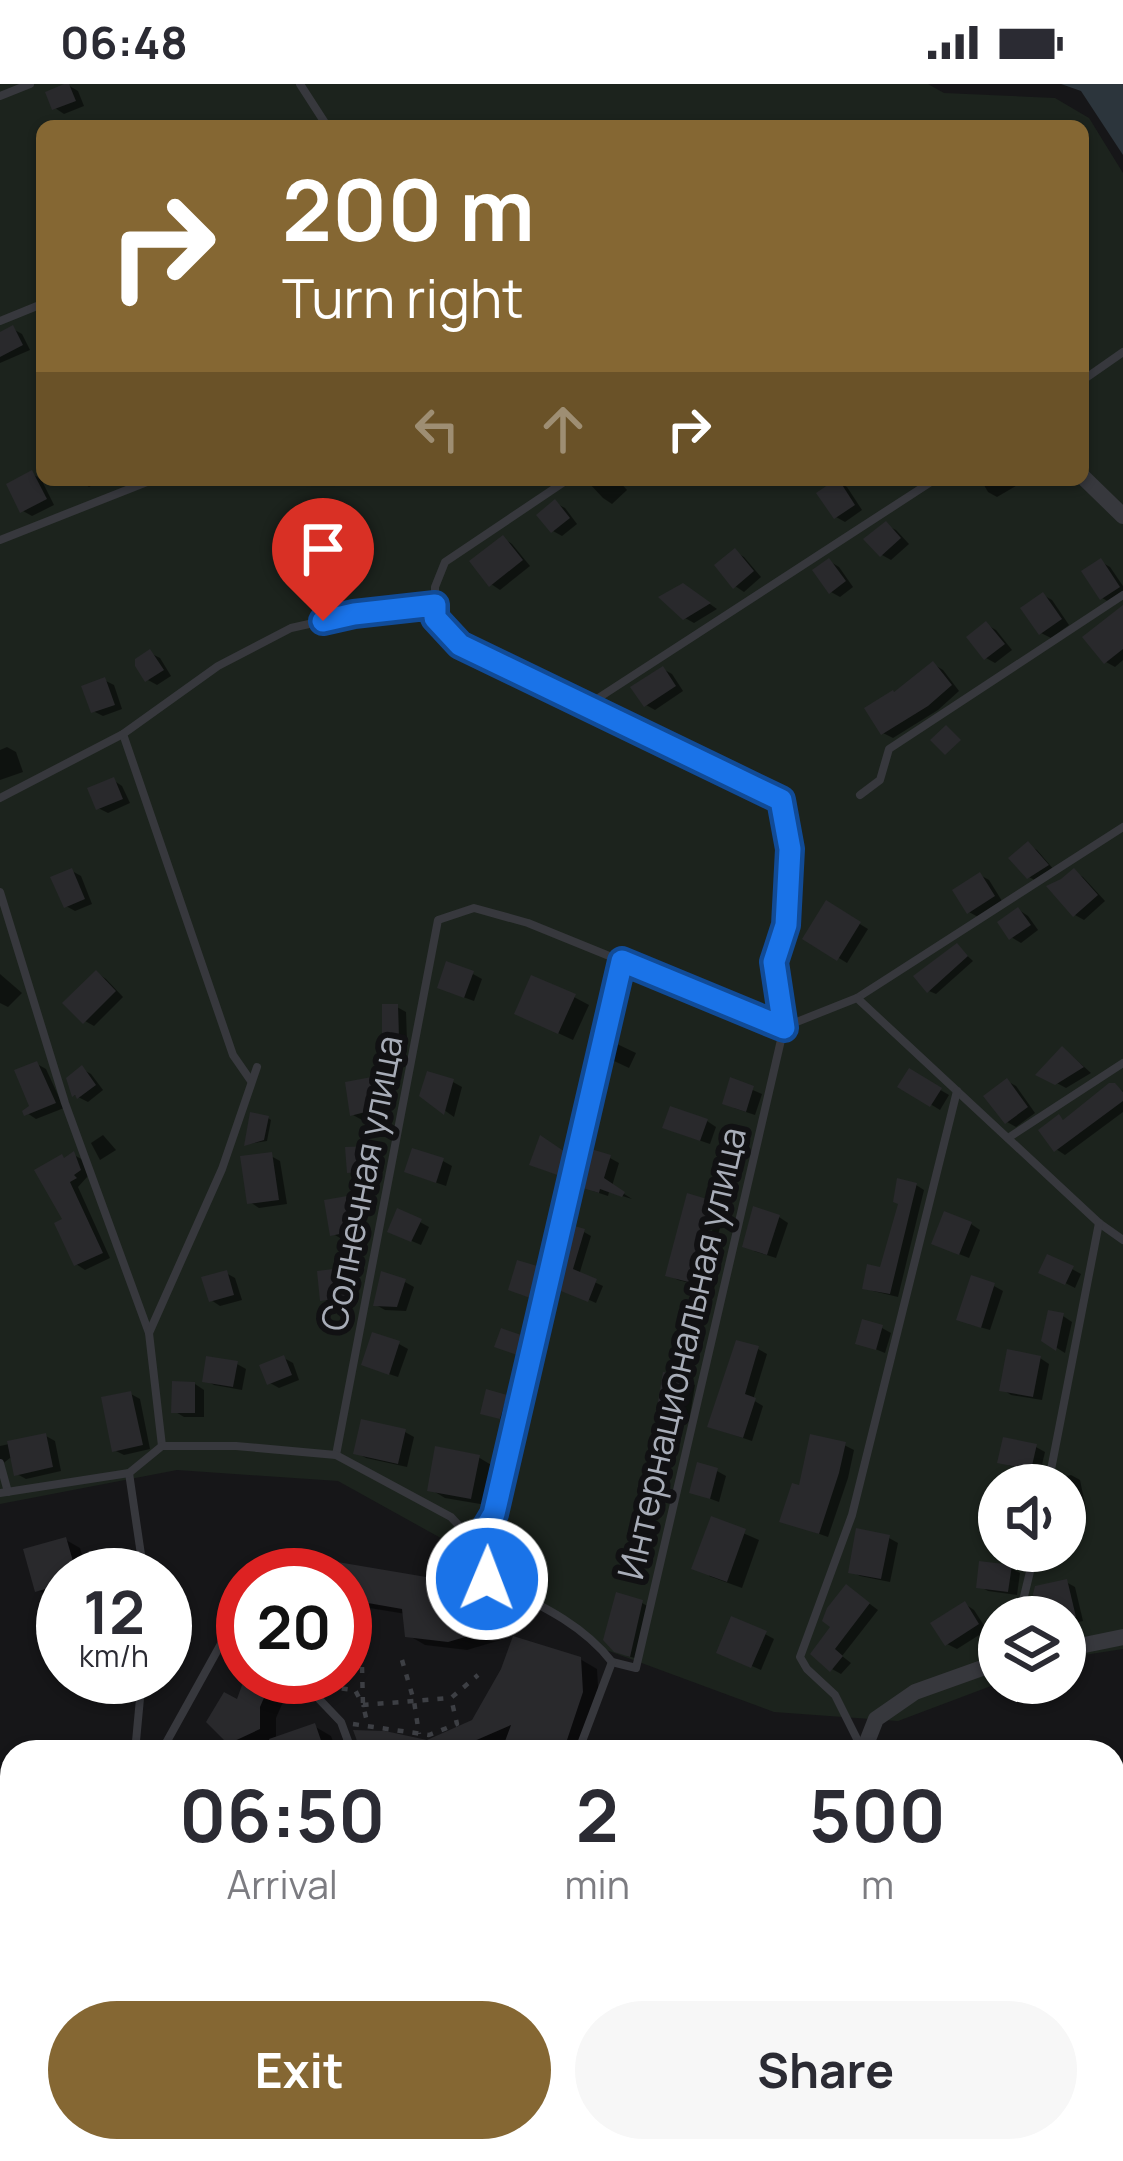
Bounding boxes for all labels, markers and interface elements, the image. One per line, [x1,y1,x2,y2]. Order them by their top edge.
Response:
text: 06:48 [60,11,188,73]
text: 200 m [282,151,535,266]
icon: right [84,168,240,324]
text: Turn right [282,260,524,334]
icon: left [404,396,470,462]
icon: ahead [530,396,596,462]
icon: right [656,396,722,462]
pin [272,498,374,621]
icon: arrive [290,516,356,582]
street label: Солнечная улица [308,1031,414,1335]
street label: Интернациональная улица [605,1122,757,1584]
map controls [978,1464,1086,1704]
button: sound [978,1464,1086,1572]
position arrow [424,1516,550,1642]
speed limit sign: 20 [216,1548,372,1704]
text: 12 [83,1570,145,1652]
button: layers [978,1596,1086,1704]
text: km/h [79,1635,149,1676]
text: 06:50 [179,1765,385,1864]
text: 2 [576,1765,619,1864]
text: 500 [809,1765,946,1864]
text: Arrival [227,1857,338,1911]
text: min [565,1857,630,1911]
text: m [861,1857,894,1911]
button: Exit [48,2001,551,2139]
button: Share [575,2001,1077,2139]

